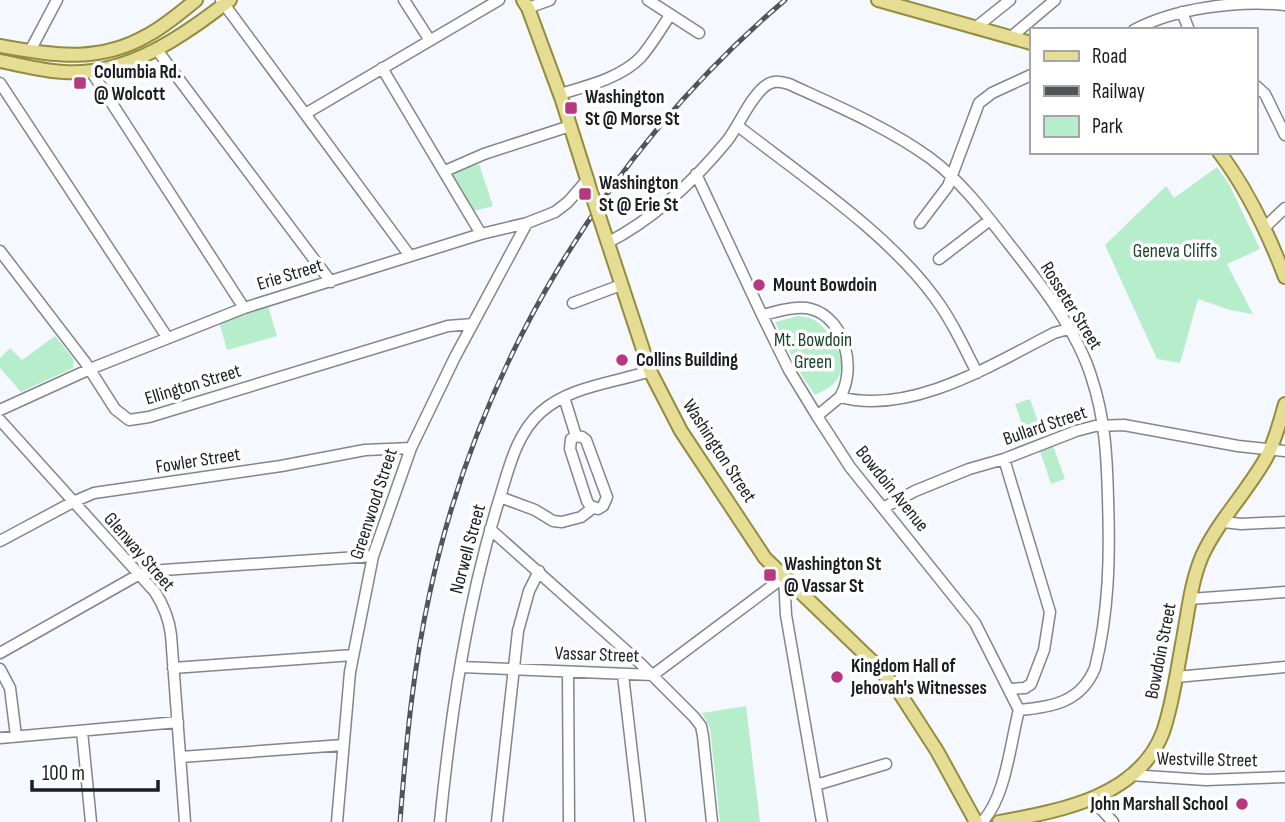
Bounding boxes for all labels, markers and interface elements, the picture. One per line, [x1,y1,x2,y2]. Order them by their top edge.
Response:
legend [1030,28,1257,154]
text: Road [1092,44,1127,69]
place label: Columbia Rd. @ Wolcott [94,61,181,106]
marker: Columbia Rd. @ Wolcott [72,75,88,91]
text: Railway [1092,79,1145,104]
place label: Washington St @ Morse St [585,86,680,131]
marker: Washington St @ Morse St [563,100,579,116]
text: Park [1092,114,1123,139]
place label: Washington St @ Erie St [599,172,678,217]
marker: Washington St @ Erie St [577,186,593,202]
park label: Geneva Cliffs [1133,240,1217,263]
street label: Erie Street [254,254,326,296]
street label: Rosseter Street [1035,258,1107,354]
place label: Mount Bowdoin [773,274,877,297]
marker: Mount Bowdoin [751,277,767,293]
park label: Mt. Bowdoin Green [774,329,852,374]
place label: Collins Building [636,349,738,372]
marker: Collins Building [614,352,630,368]
street label: Ellington Street [142,359,244,411]
street label: Washington Street [677,395,761,507]
street label: Bullard Street [1000,401,1090,451]
street label: Bowdoin Avenue [850,441,934,537]
street label: Fowler Street [154,443,242,479]
street label: Greenwood Street [345,445,403,562]
street label: Norwell Street [445,502,491,596]
street label: Glenway Street [99,508,180,596]
place label: Washington St @ Vassar St [784,553,881,598]
marker: Washington St @ Vassar St [762,567,778,583]
street label: Bowdoin Street [1140,601,1182,701]
street label: Vassar Street [554,642,640,668]
place label: Kingdom Hall of Jehovah's Witnesses [850,655,987,700]
marker: Kingdom Hall of Jehovah's Witnesses [829,669,845,685]
scale bar [32,748,158,792]
street label: Westville Street [1156,748,1258,772]
text: 100 m [42,761,85,786]
place label: John Marshall School [1089,793,1228,816]
marker: John Marshall School [1234,796,1250,812]

